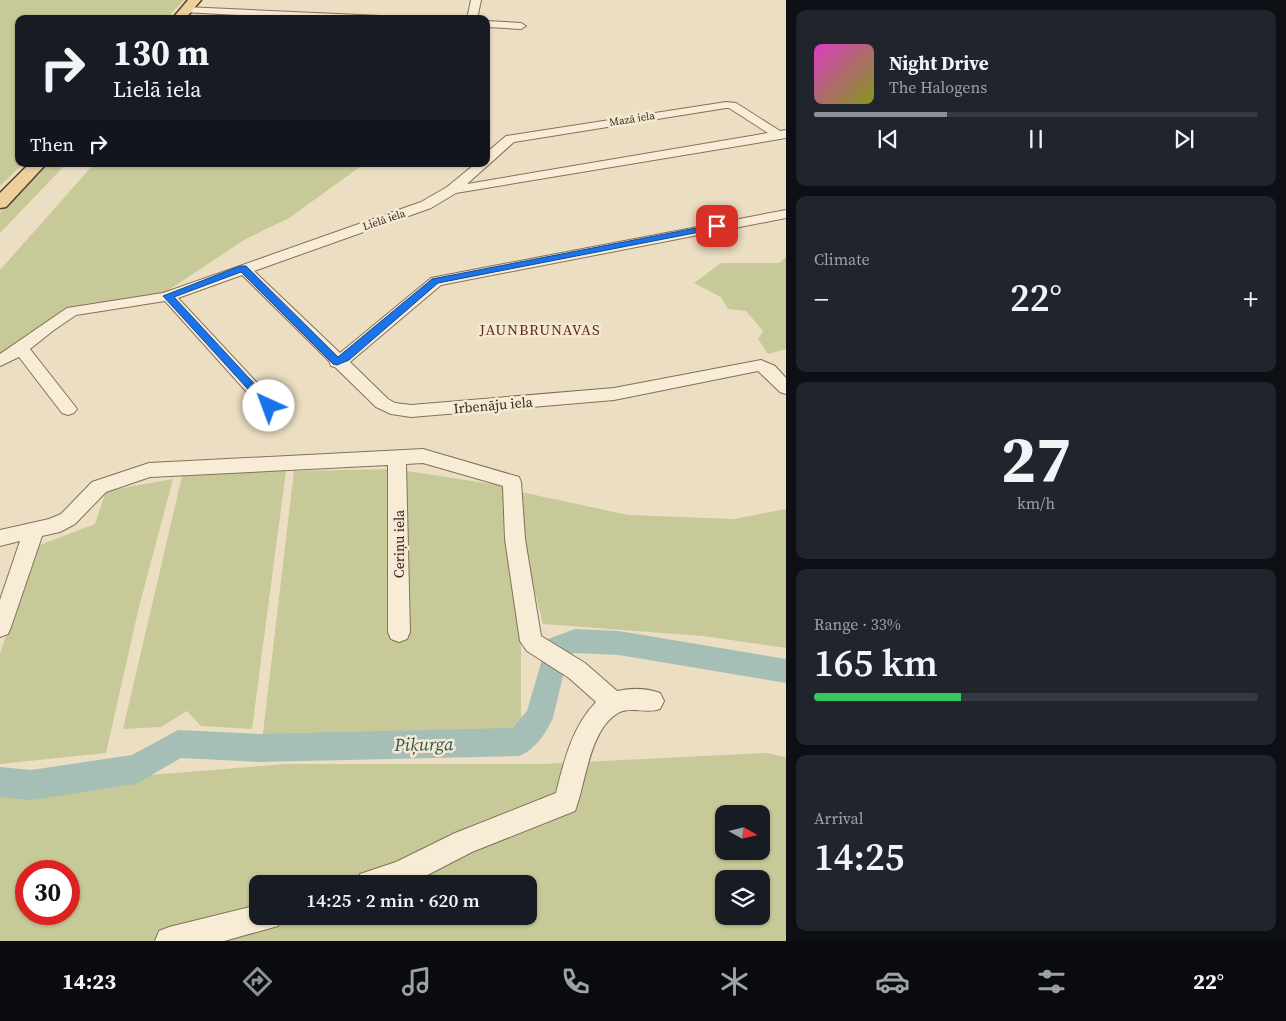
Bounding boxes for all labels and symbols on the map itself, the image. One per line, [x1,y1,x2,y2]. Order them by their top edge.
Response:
street label: Mazā iela [608,108,656,130]
pin [696,205,738,247]
street label: Lielā iela [361,206,408,234]
district label: JAUNBRUNAVAS [478,319,601,340]
position arrow [242,379,294,431]
street label: Irbenāju iela [453,392,534,418]
street label: Ceriņu iela [389,509,409,578]
water label: Piķurga [393,731,454,757]
north arrow [715,805,770,860]
speed limit sign: 30 [15,860,80,925]

